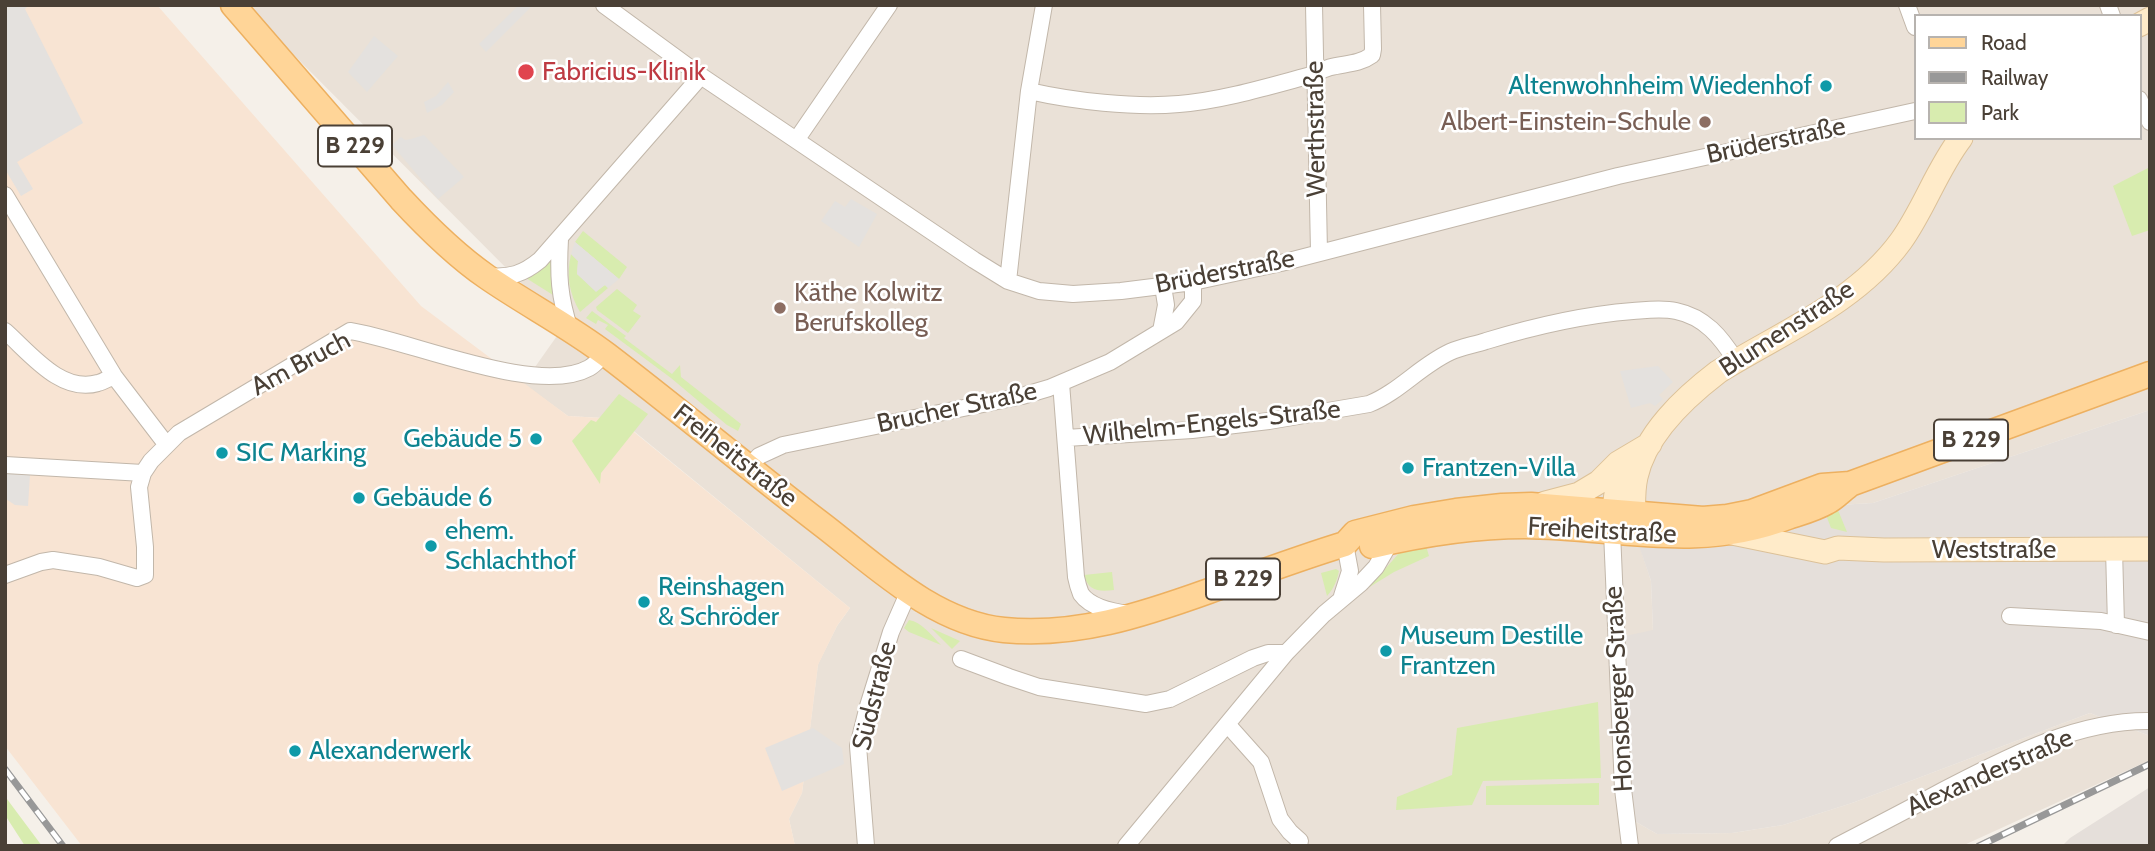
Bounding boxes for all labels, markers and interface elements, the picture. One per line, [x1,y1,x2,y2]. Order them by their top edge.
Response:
legend [1913,14,2141,140]
text: Road [1981,30,2027,55]
place label: Fabricius-Klinik [542,56,706,88]
street label: Werthstraße [1299,61,1333,197]
marker: Fabricius-Klinik [516,62,536,82]
text: Railway [1981,65,2048,90]
place label: Altenwohnheim Wiedenhof [1508,70,1812,102]
marker: Altenwohnheim Wiedenhof [1818,78,1834,94]
text: Park [1981,100,2019,125]
place label: Albert-Einstein-Schule [1441,106,1691,138]
street label: Brüderstraße [1704,111,1848,171]
marker: Albert-Einstein-Schule [1697,114,1713,130]
road number: B 229 [318,126,392,166]
street label: Brüderstraße [1153,243,1297,301]
street label: Blumenstraße [1714,274,1860,384]
place label: Käthe Kolwitz Berufskolleg [794,277,942,338]
marker: Käthe Kolwitz Berufskolleg [772,300,788,316]
street label: Am Bruch [246,325,356,403]
street label: Brucher Straße [874,376,1040,440]
street label: Wilhelm-Engels-Straße [1082,394,1342,452]
street label: Freiheitstraße [667,398,803,514]
road number: B 229 [1934,419,2008,460]
place label: Gebäude 5 [403,423,522,455]
marker: Gebäude 5 [528,431,544,447]
place label: SIC Marking [236,437,366,469]
marker: SIC Marking [214,445,230,461]
place label: Frantzen-Villa [1422,452,1576,484]
marker: Frantzen-Villa [1400,460,1416,476]
place label: Gebäude 6 [373,482,493,514]
marker: Gebäude 6 [351,490,367,506]
street label: Freiheitstraße [1527,512,1677,550]
place label: ehem. Schlachthof [445,515,576,576]
street label: Weststraße [1932,534,2056,566]
marker: ehem. Schlachthof [423,538,439,554]
road number: B 229 [1206,558,1280,600]
place label: Reinshagen & Schröder [658,571,785,632]
street label: Honsberger Straße [1598,585,1640,793]
marker: Reinshagen & Schröder [636,594,652,610]
place label: Museum Destille Frantzen [1400,620,1583,682]
street label: Südstraße [846,638,904,754]
marker: Museum Destille Frantzen [1378,643,1394,659]
street label: Alexanderstraße [1902,722,2078,824]
place label: Alexanderwerk [309,735,471,767]
marker: Alexanderwerk [287,743,303,759]

